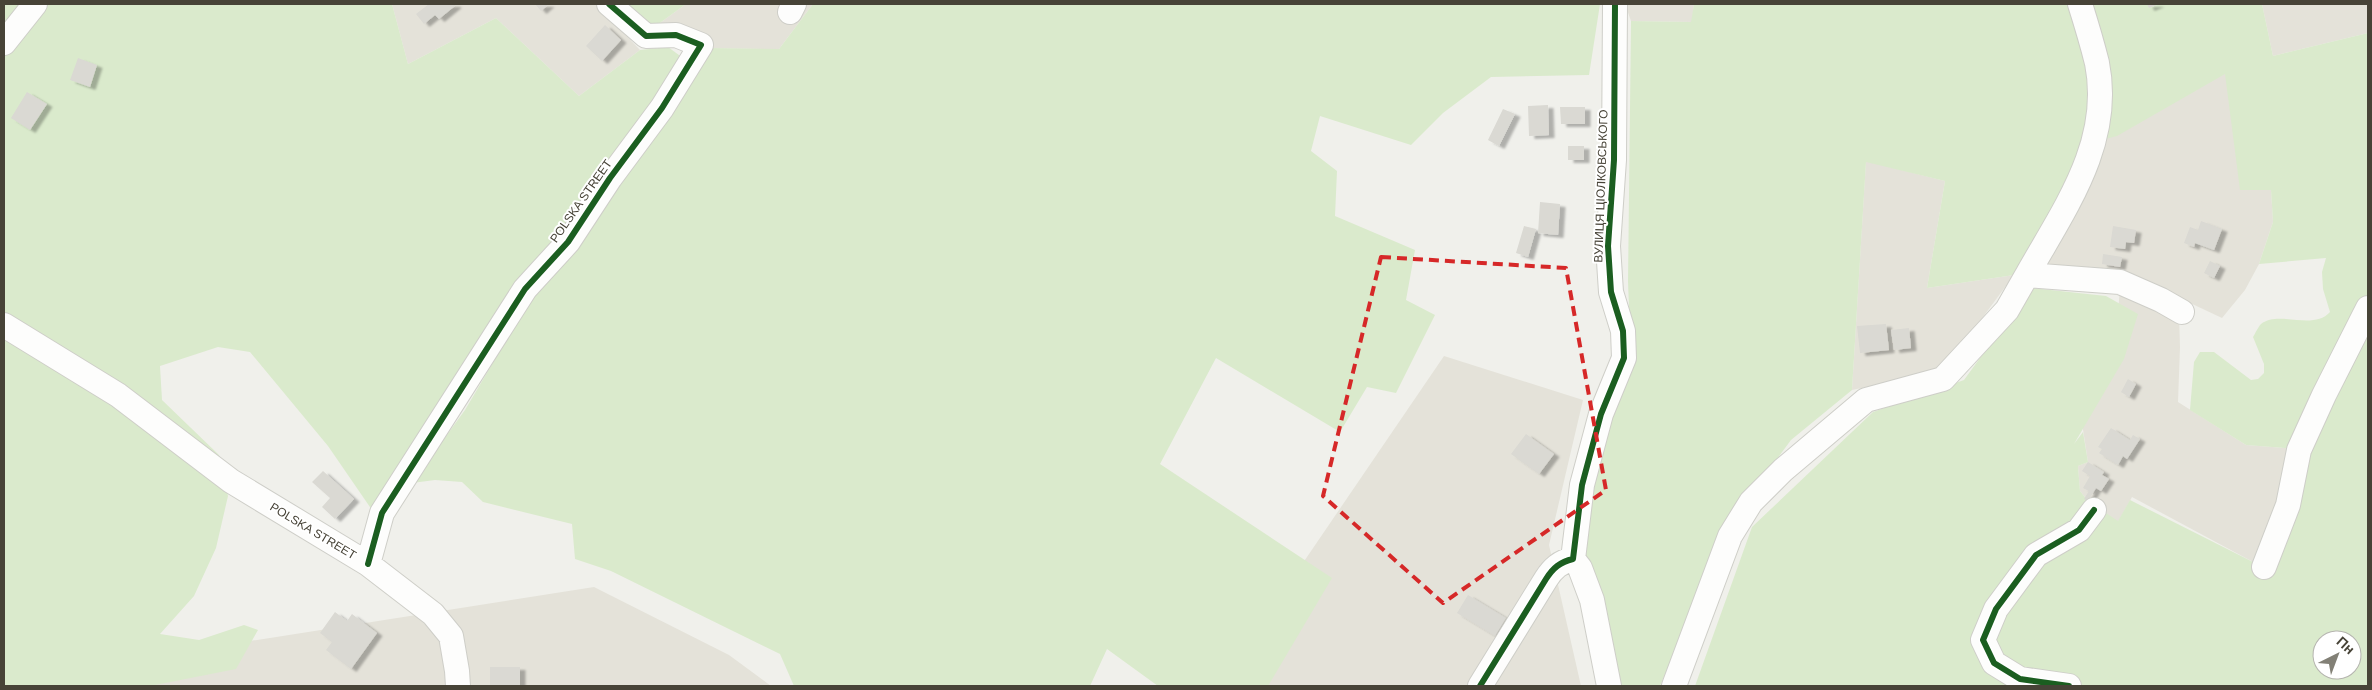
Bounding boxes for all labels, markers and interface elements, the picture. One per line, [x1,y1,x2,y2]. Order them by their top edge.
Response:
street label: ВУЛИЦЯ ЦІОЛКОВСЬКОГО [1591,109,1611,263]
street label: POLSKA STREET [547,156,615,245]
street label: POLSKA STREET [267,500,359,563]
north arrow [2312,630,2362,680]
text: Пн [2333,633,2358,657]

